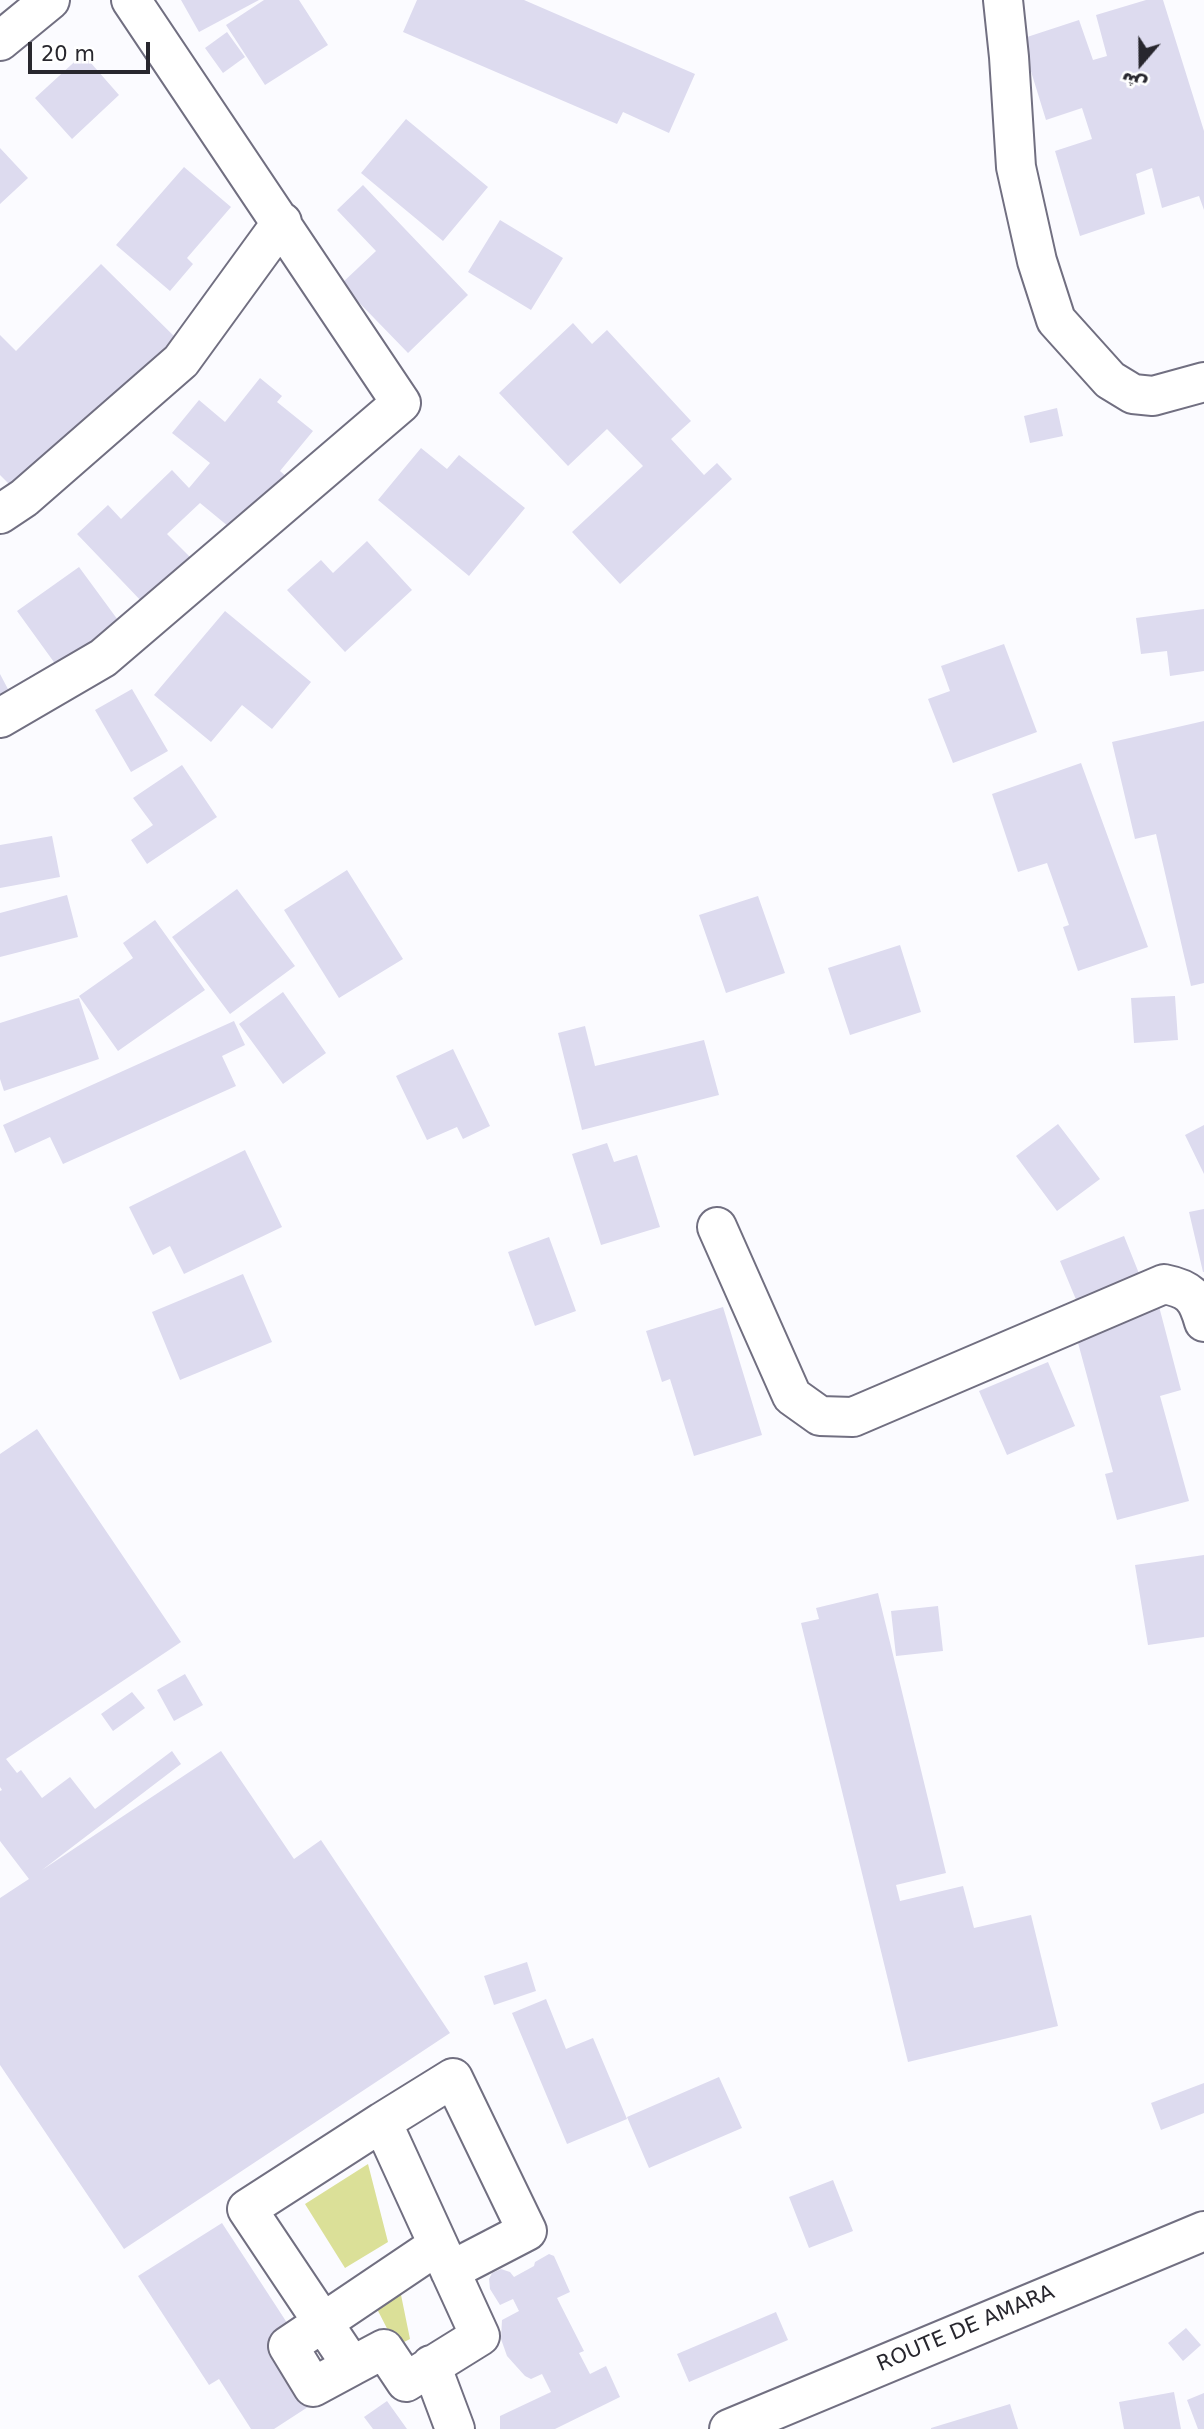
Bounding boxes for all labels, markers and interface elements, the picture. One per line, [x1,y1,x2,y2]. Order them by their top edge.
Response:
scale bar [32,28,154,72]
north arrow [1106,28,1176,98]
text: 20 m [41,42,95,66]
text: ش [1118,68,1150,98]
street label: ROUTE DE AMARA [873,2280,1059,2378]

